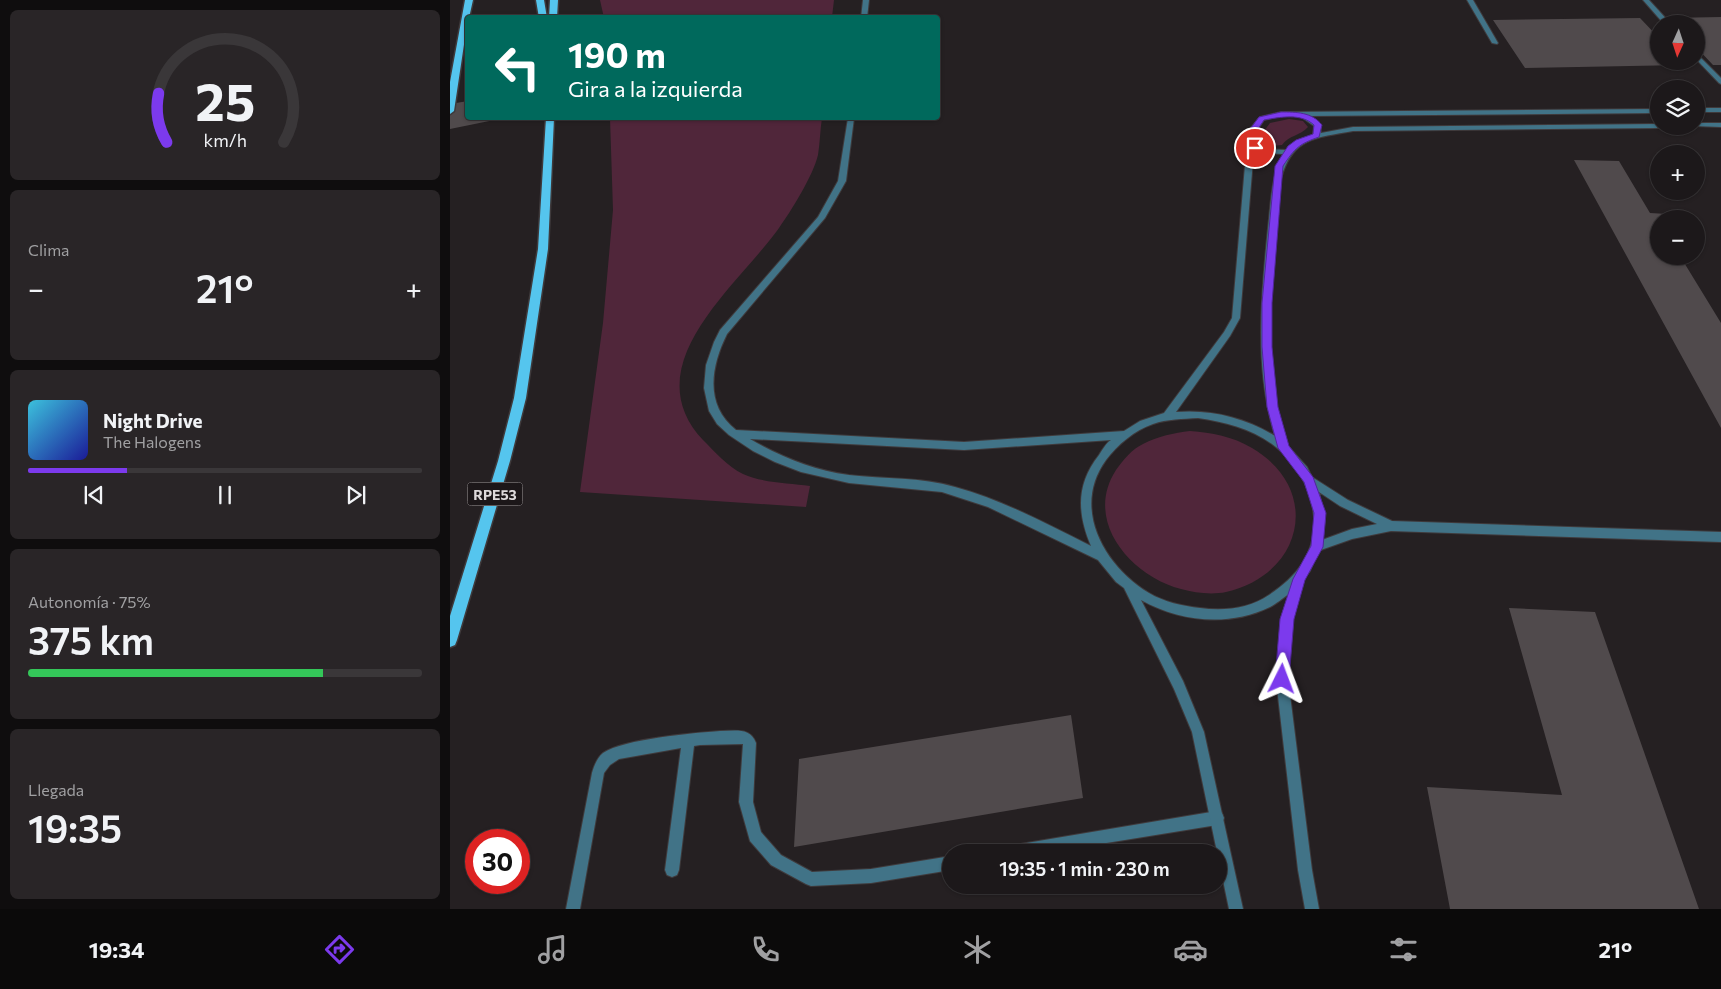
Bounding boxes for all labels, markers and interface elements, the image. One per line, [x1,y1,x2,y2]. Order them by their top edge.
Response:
north arrow [1650,15,1705,70]
map controls [1650,15,1705,265]
text: 190 m [568,32,666,75]
icon: left [485,35,550,100]
text: 25 [195,68,255,132]
text: Gira a la izquierda [568,75,743,102]
button: layers [1650,80,1705,135]
pin [1234,127,1276,169]
text: km/h [203,129,247,151]
icon: arrive [1241,134,1269,162]
button: + [1650,145,1705,200]
button: − [1650,210,1705,265]
text: Clima [28,240,69,259]
text: 21° [196,264,253,311]
text: − [28,271,44,305]
text: + [406,271,422,305]
text: Night Drive [103,409,203,432]
text: The Halogens [103,432,201,451]
icon: previous [80,481,108,509]
icon: pause [211,481,239,509]
icon: next [342,481,370,509]
road number: RPE53 [468,482,522,506]
text: Autonomía · 75% [28,592,151,611]
text: 375 km [28,616,154,663]
position arrow [1255,652,1307,704]
text: Llegada [28,780,84,799]
text: 19:35 [28,804,122,851]
speed limit sign: 30 [465,829,530,894]
text: 19:35 · 1 min · 230 m [999,857,1170,880]
icon: directions [322,932,357,967]
icon: music [535,932,570,967]
icon: phone [748,932,783,967]
icon: climate [960,932,995,967]
icon: car [1173,932,1208,967]
icon: filters [1386,932,1421,967]
text: 19:34 [89,936,145,963]
text: 21° [1598,936,1632,963]

